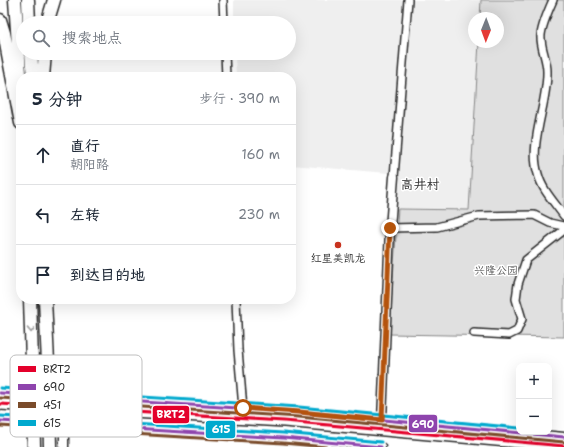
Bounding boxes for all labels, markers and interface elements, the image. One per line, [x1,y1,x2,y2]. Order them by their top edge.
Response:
north arrow [468,12,504,48]
search box [16,16,296,60]
icon: search [30,27,52,49]
text: 搜索地点 [62,28,122,48]
text: 5 分钟 [32,88,82,110]
text: 步行 · 390 m [199,90,280,107]
text: 直行 [70,136,100,156]
icon: ahead [32,144,54,166]
text: 160 m [242,146,280,163]
text: 朝阳路 [70,156,109,173]
district label: 高井村 [400,176,440,193]
icon: left [32,204,54,226]
text: 左转 [70,205,100,225]
text: 230 m [238,206,280,223]
route end [381,219,399,237]
marker: 红星美凯龙 [333,240,343,250]
place label: 红星美凯龙 [311,251,366,266]
park label: 兴隆公园 [474,263,518,278]
icon: arrive [32,264,54,286]
text: 到达目的地 [70,265,145,285]
one-way arrow [27,328,35,334]
legend [10,355,142,437]
text: BRT2 [43,362,71,377]
map controls [516,363,552,435]
button: + [516,363,552,399]
text: 690 [43,380,65,395]
text: 451 [43,398,61,413]
route start [234,399,252,417]
button: − [516,399,552,435]
line badge: BRT2 [152,405,190,424]
text: BRT2 [156,407,186,422]
line badge: 690 [408,414,438,433]
text: 615 [43,416,61,431]
text: 690 [412,417,435,432]
line badge: 615 [205,420,236,439]
text: 615 [212,422,230,437]

